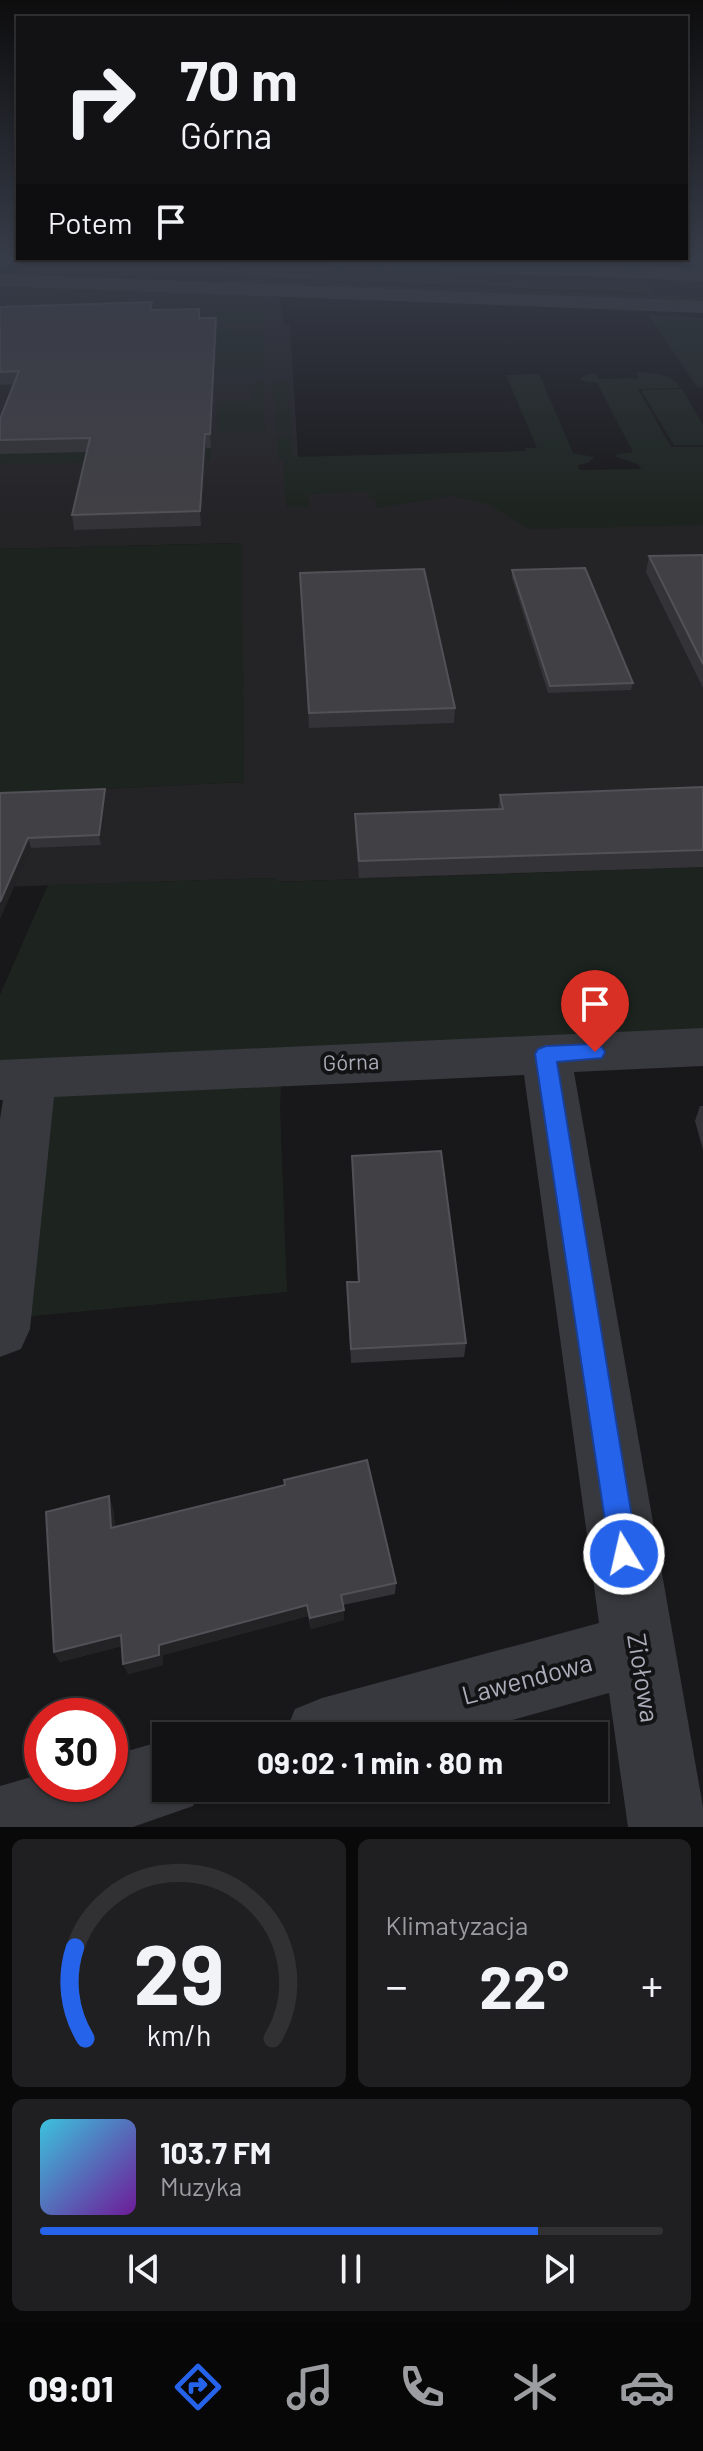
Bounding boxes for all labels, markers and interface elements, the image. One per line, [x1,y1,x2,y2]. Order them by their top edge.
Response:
text: 70 m [180,45,298,112]
icon: right [48,48,152,152]
text: Górna [180,113,272,156]
icon: arrive [149,200,193,244]
text: Potem [48,204,133,240]
pin [561,970,629,1052]
icon: arrive [573,982,617,1026]
street label: Górna [322,1047,380,1075]
position arrow [582,1512,666,1596]
street label: Ziołowa [622,1631,667,1724]
street label: Lawendowa [458,1645,595,1710]
speed limit sign: 30 [24,1698,128,1802]
text: 09:02 · 1 min · 80 m [257,1744,503,1780]
text: Klimatyzacja [386,1909,528,1940]
text: 29 [133,1922,224,2022]
text: 22° [479,1949,569,2021]
text: − [386,1958,408,2011]
text: + [641,1958,663,2011]
text: km/h [146,2017,211,2052]
text: 103.7 FM [160,2134,271,2170]
text: Muzyka [160,2170,242,2201]
icon: previous [122,2247,166,2291]
icon: pause [329,2247,373,2291]
icon: next [537,2247,581,2291]
icon: directions [170,2359,226,2415]
icon: music [282,2359,338,2415]
icon: phone [394,2359,450,2415]
icon: climate [507,2359,563,2415]
icon: car [619,2359,675,2415]
text: 09:01 [28,2366,114,2409]

